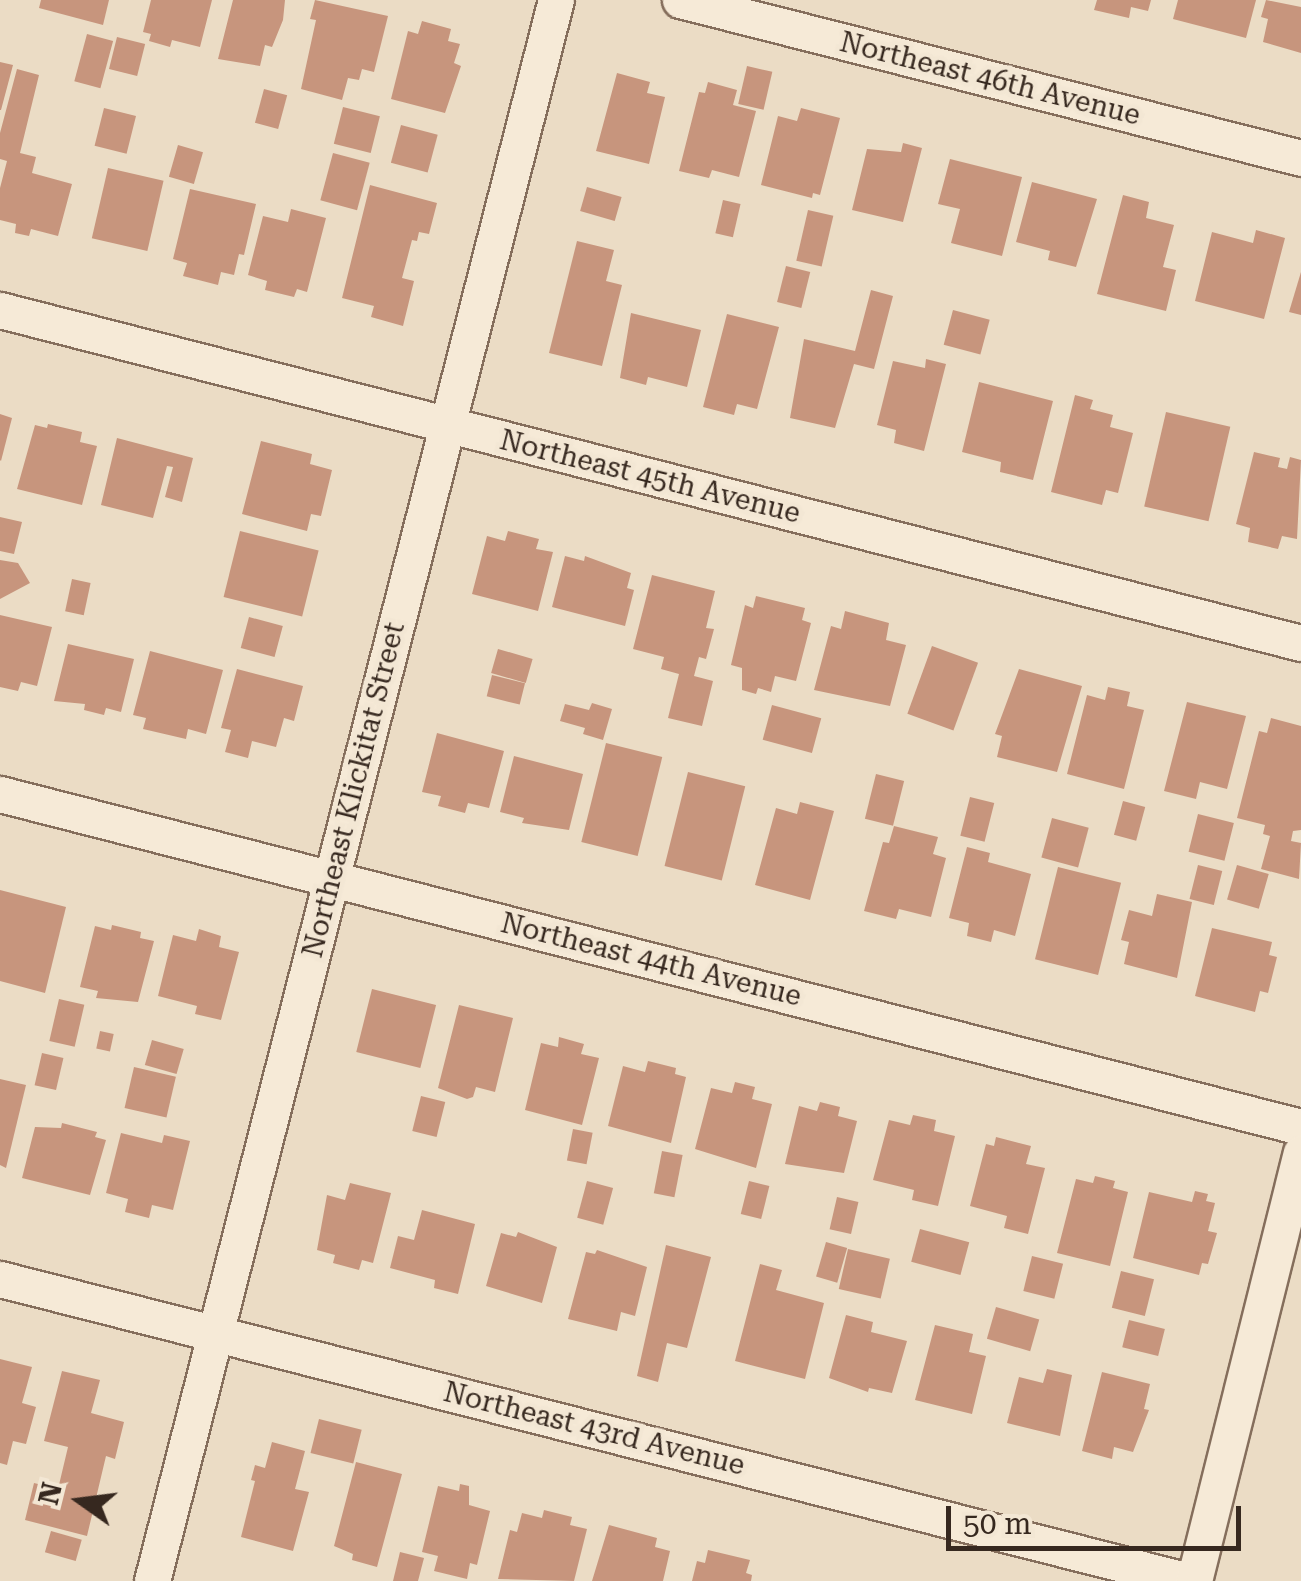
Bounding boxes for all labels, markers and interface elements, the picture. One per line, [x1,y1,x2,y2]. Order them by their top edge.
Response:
street label: Northeast 46th Avenue [836,25,1144,133]
street label: Northeast 45th Avenue [496,423,804,531]
street label: Northeast Klickitat Street [296,619,412,961]
street label: Northeast 44th Avenue [497,906,805,1014]
street label: Northeast 43rd Avenue [440,1375,748,1483]
north arrow [30,1451,130,1551]
text: N [32,1479,69,1508]
scale bar [951,1486,1246,1548]
text: 50 m [963,1506,1032,1541]

